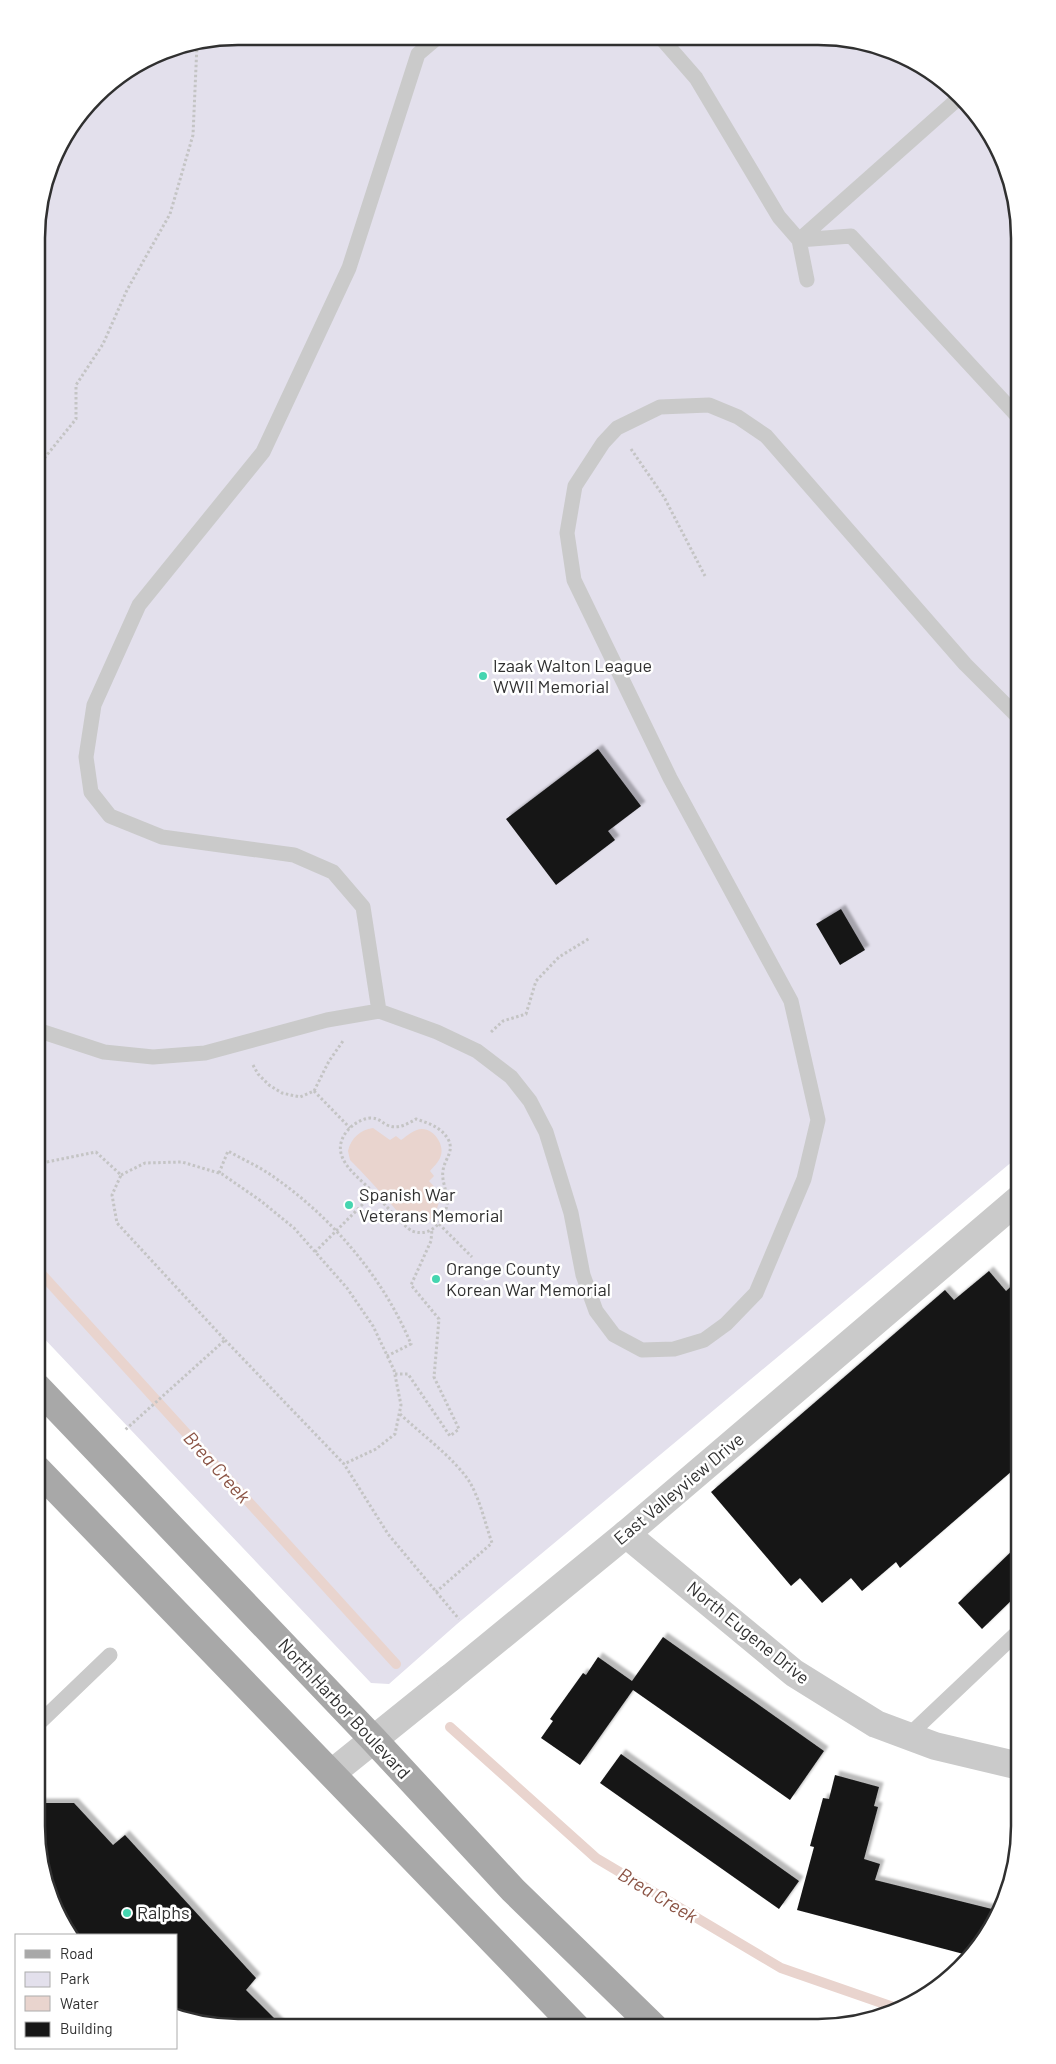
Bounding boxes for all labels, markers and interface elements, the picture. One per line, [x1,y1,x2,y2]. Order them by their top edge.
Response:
place label: Izaak Walton League WWII Memorial [493,654,652,697]
marker: Izaak Walton League WWII Memorial [477,670,489,682]
place label: Spanish War Veterans Memorial [359,1183,503,1226]
marker: Spanish War Veterans Memorial [343,1199,355,1211]
place label: Orange County Korean War Memorial [446,1257,611,1300]
marker: Orange County Korean War Memorial [430,1273,442,1285]
water label: Brea Creek [179,1426,256,1508]
street label: East Valleyview Drive [609,1427,748,1549]
street label: North Eugene Drive [683,1576,814,1688]
street label: North Harbor Boulevard [274,1634,415,1783]
water label: Brea Creek [614,1862,703,1928]
place label: Ralphs [137,1901,190,1923]
marker: Ralphs [121,1907,133,1919]
legend [15,1934,178,2049]
text: Road [60,1944,93,1962]
text: Park [60,1969,90,1987]
text: Water [60,1994,99,2012]
text: Building [60,2019,113,2037]

